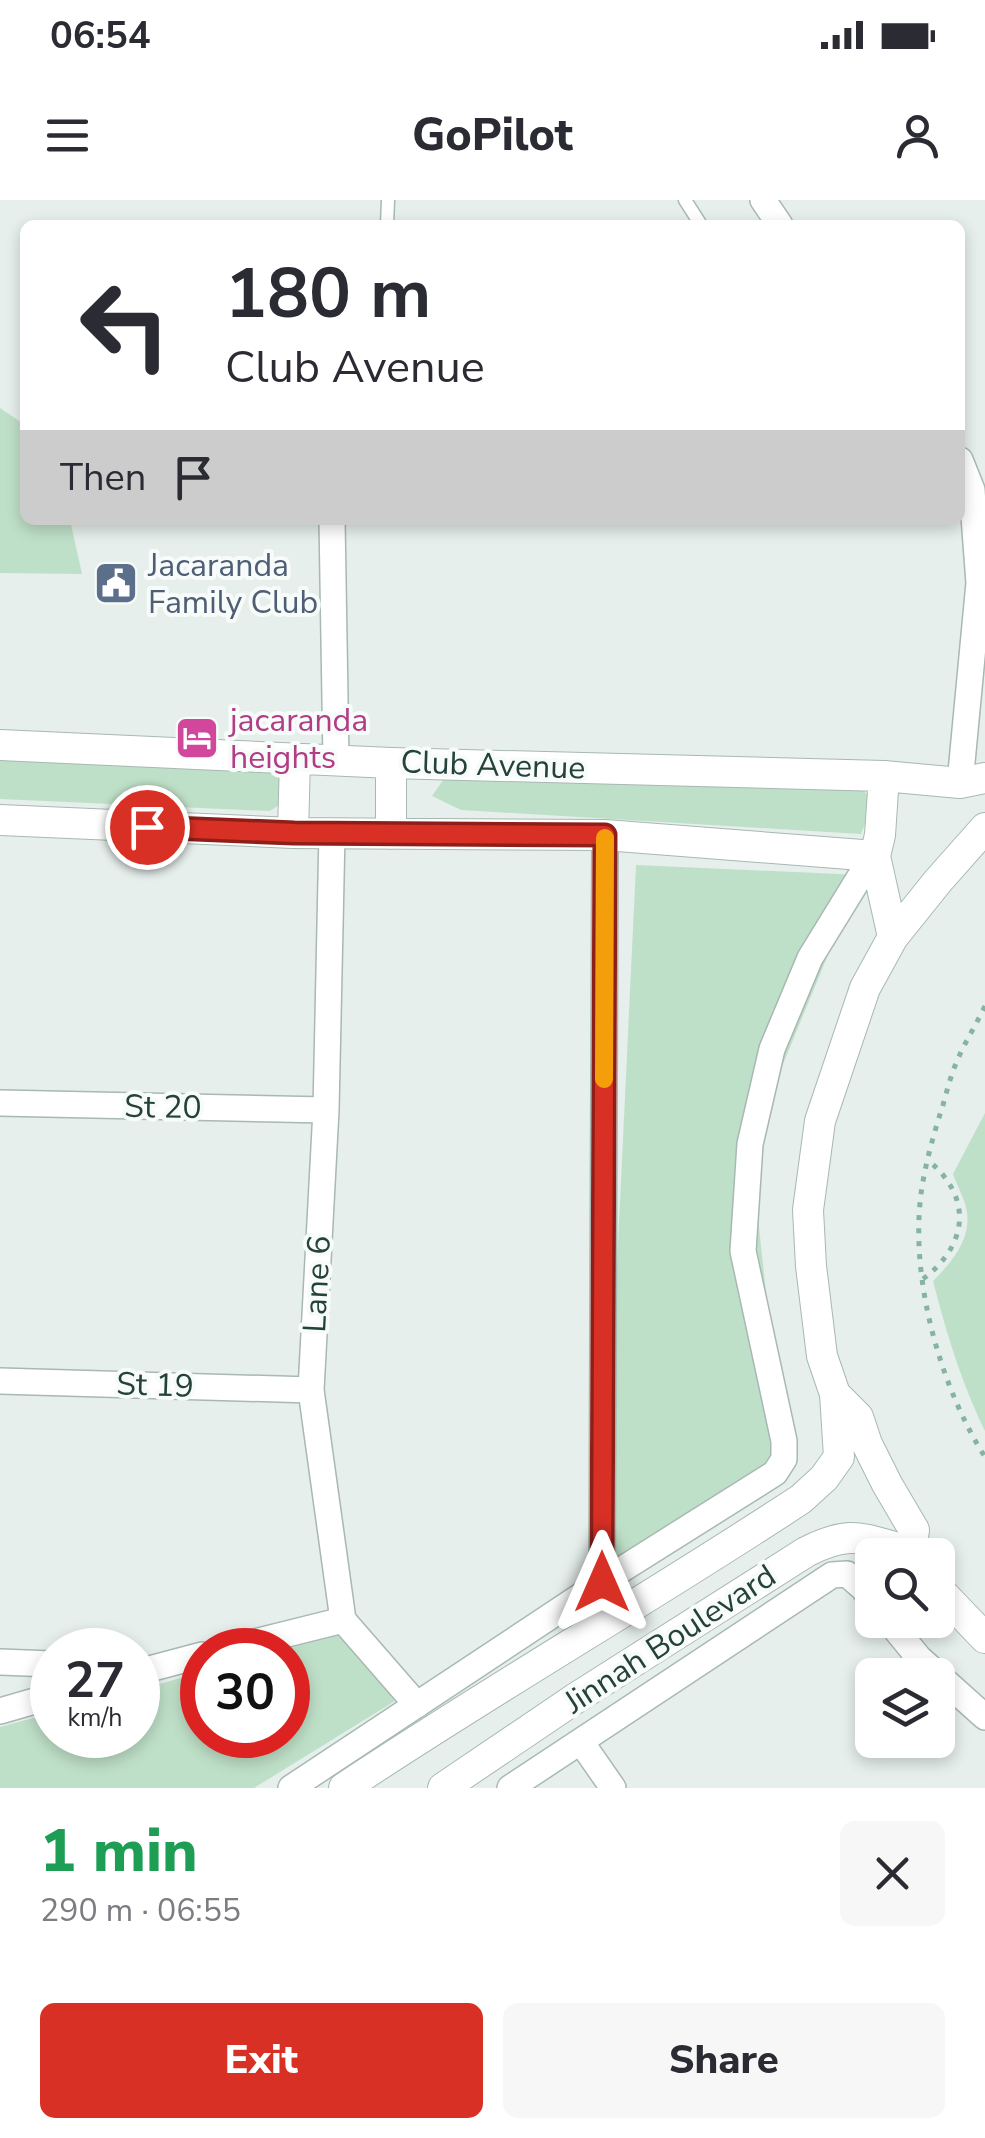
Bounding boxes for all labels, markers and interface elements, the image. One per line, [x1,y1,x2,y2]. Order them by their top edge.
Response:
text: 06:54 [50,10,151,61]
text: GoPilot [412,105,573,166]
icon: menu [40,108,95,163]
icon: person [890,108,945,163]
text: 180 m [225,246,431,342]
icon: left [60,260,190,390]
text: Club Avenue [225,337,485,398]
icon: arrive [166,450,221,505]
text: Then [60,452,146,503]
place label: Jacaranda Family Club [147,544,318,624]
public building icon: Jacaranda Family Club [93,560,139,606]
place label: jacaranda heights [228,699,368,779]
hotel icon: jacaranda heights [174,715,220,761]
street label: Club Avenue [400,740,586,790]
pin [105,785,190,870]
icon: arrive [120,800,175,855]
street label: St 20 [124,1085,202,1129]
street label: Lane 6 [293,1234,341,1334]
street label: St 19 [116,1362,194,1408]
position arrow [550,1530,654,1634]
map controls [855,1538,955,1758]
button: search [855,1538,955,1638]
street label: Jinnah Boulevard [555,1555,784,1724]
speed limit sign: 30 [180,1628,310,1758]
text: 27 [65,1646,125,1715]
button: layers [855,1658,955,1758]
text: km/h [67,1701,123,1735]
text: 1 min [40,1810,198,1892]
button: close [840,1821,945,1926]
text: 290 m · 06:55 [40,1889,241,1932]
button: Exit [40,2003,483,2118]
button: Share [503,2003,945,2118]

